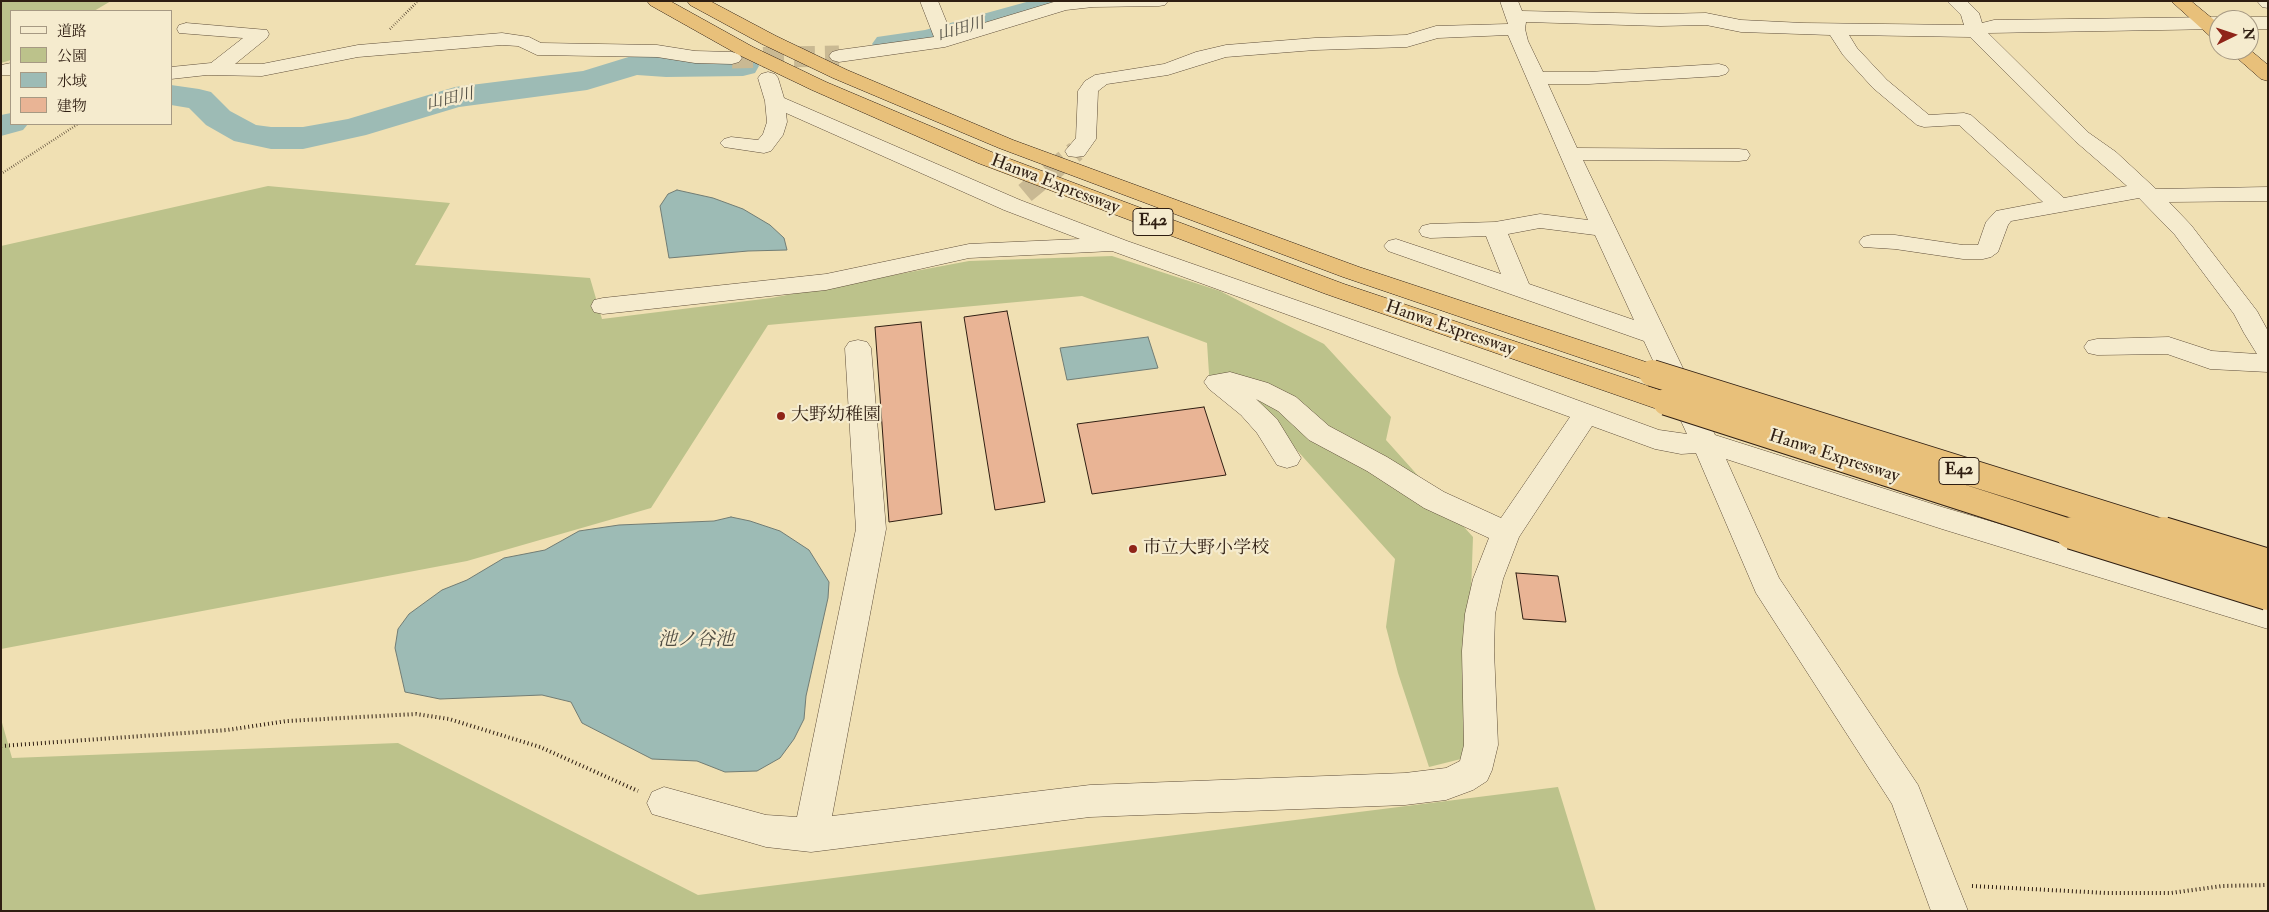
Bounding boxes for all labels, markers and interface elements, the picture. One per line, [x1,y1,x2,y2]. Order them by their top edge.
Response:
legend [10,10,172,125]
north arrow [2209,10,2259,60]
water label: 山田川 [935,15,987,45]
text: 道路 [57,22,87,41]
text: N [2240,27,2257,41]
text: 公園 [57,47,87,66]
text: 水域 [57,72,87,91]
water label: 山田川 [424,85,476,115]
text: 建物 [57,97,87,116]
street label: Hanwa Expressway [988,151,1122,219]
road number: E42 [1133,208,1173,236]
street label: Hanwa Expressway [1382,297,1518,361]
place label: 大野幼稚園 [791,405,881,427]
marker: 大野幼稚園 [775,410,787,422]
street label: Hanwa Expressway [1766,426,1902,488]
road number: E42 [1939,458,1979,484]
place label: 市立大野小学校 [1143,538,1269,560]
marker: 市立大野小学校 [1127,543,1139,555]
water label: 池ノ谷池 [658,630,734,652]

